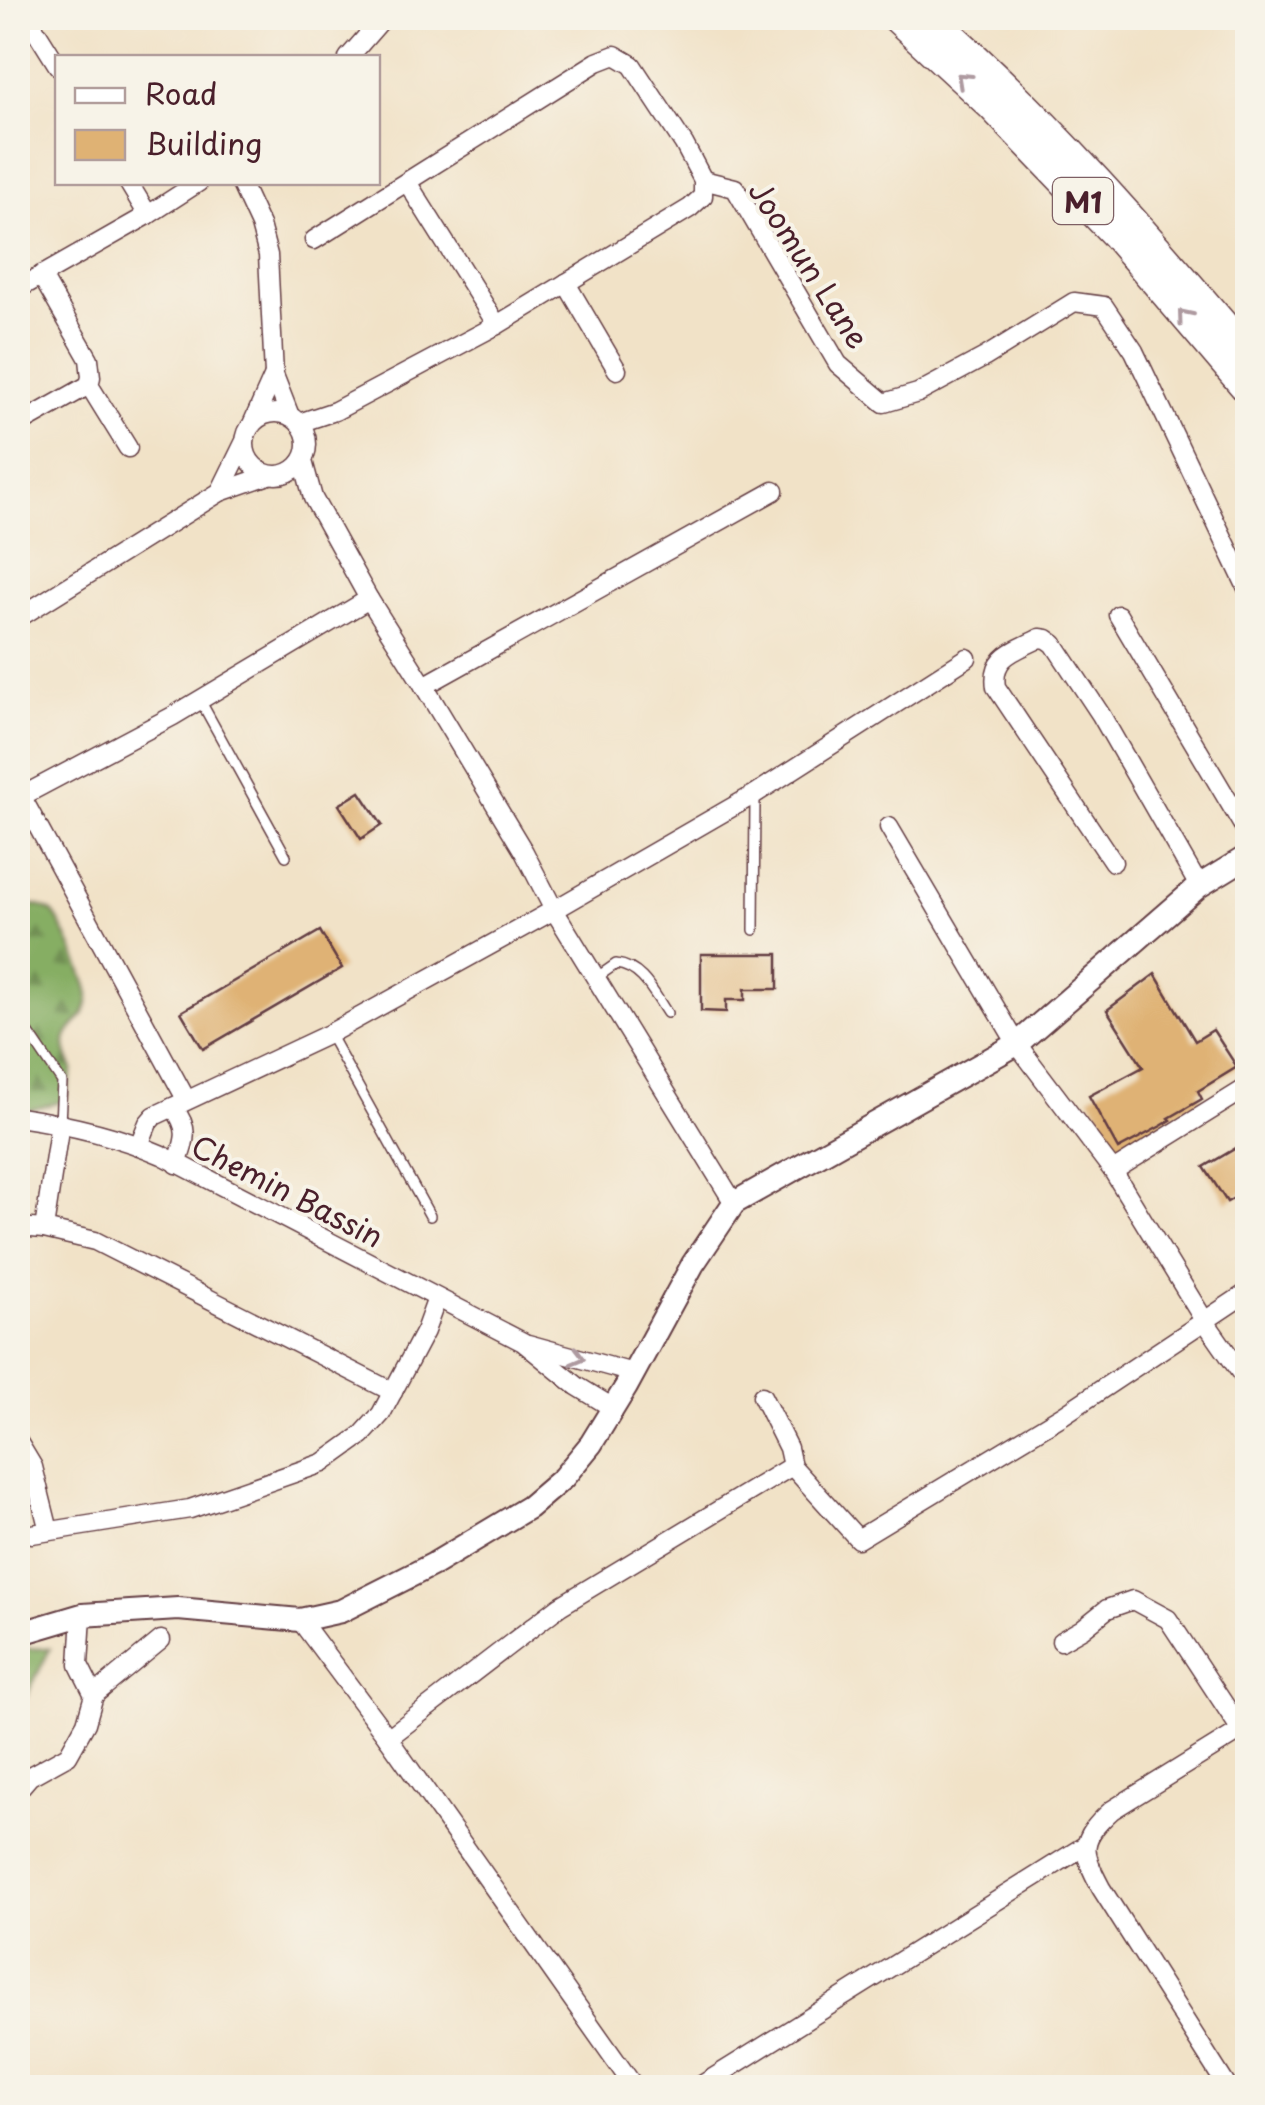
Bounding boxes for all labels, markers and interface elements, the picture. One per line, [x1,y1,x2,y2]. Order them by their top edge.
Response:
legend [55,55,380,185]
text: Road [145,70,218,115]
one-way arrow [956,73,975,91]
text: Building [145,120,262,165]
street label: Joomun Lane [739,171,881,357]
road number: M1 [1053,178,1113,224]
one-way arrow [1178,310,1196,328]
street label: Chemin Bassin [184,1122,392,1258]
one-way arrow [569,1345,586,1366]

